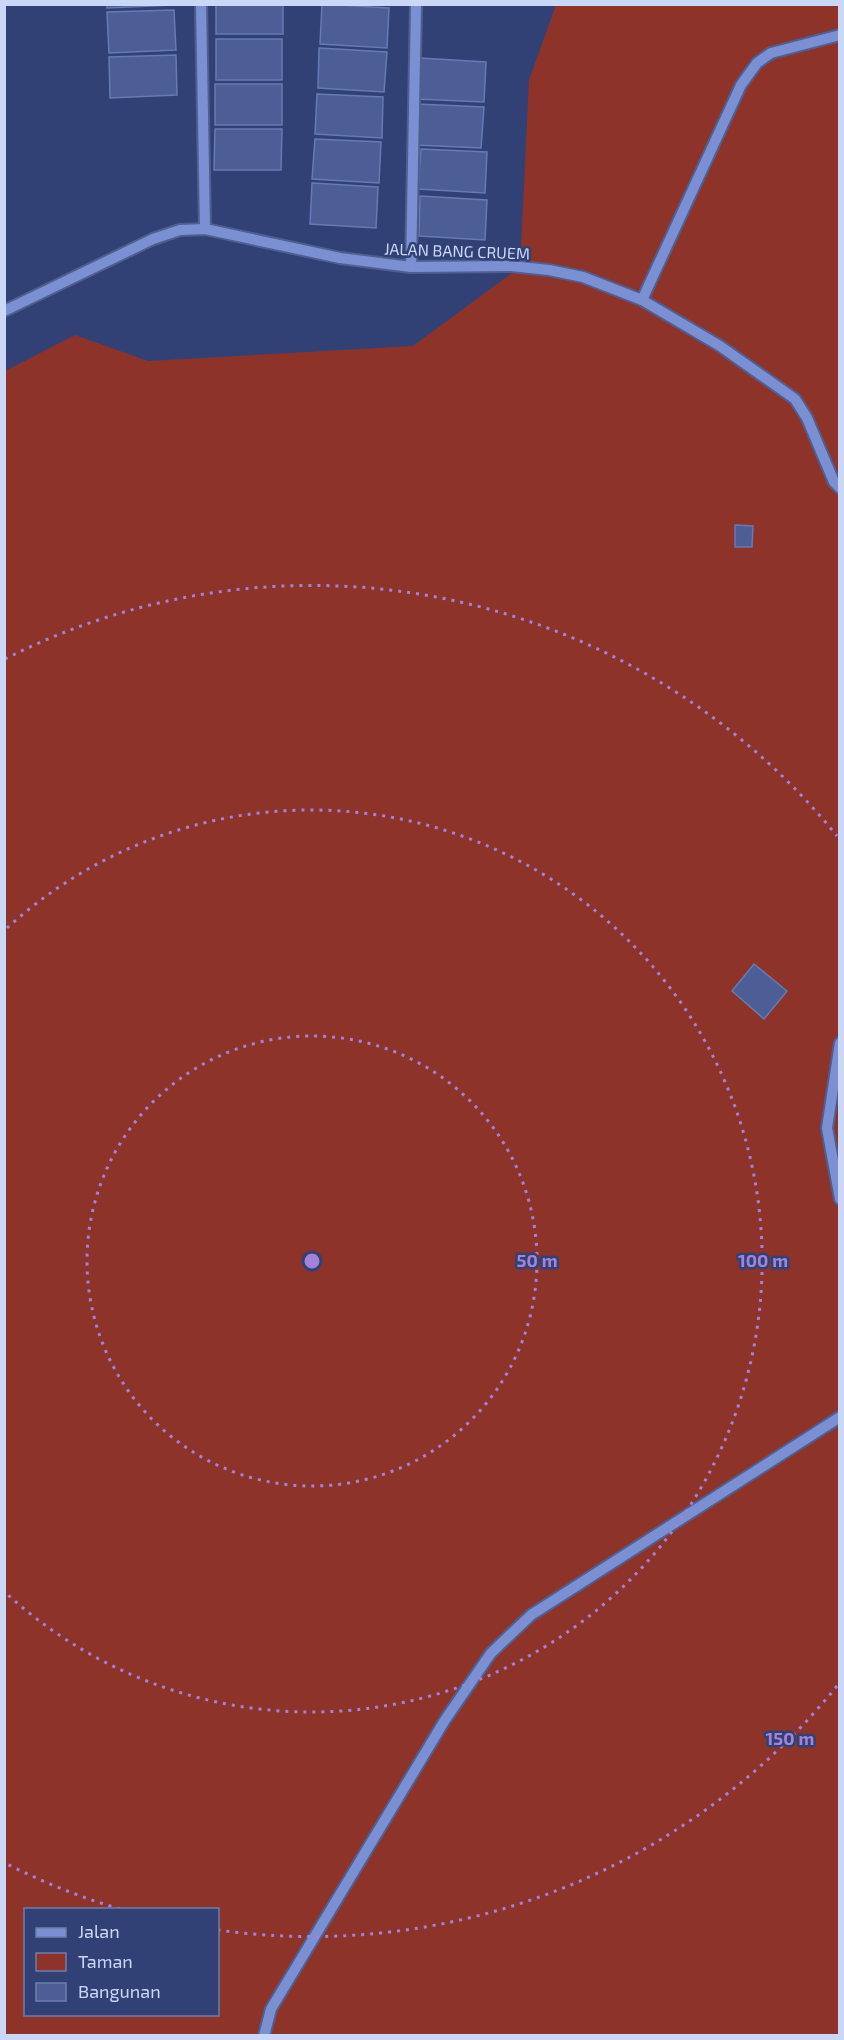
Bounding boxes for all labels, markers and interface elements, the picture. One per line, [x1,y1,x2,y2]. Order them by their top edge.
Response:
street label: JALAN BANG CRUEM [384,238,530,263]
text: 50 m [516,1249,558,1271]
text: 100 m [738,1249,788,1271]
centre of rings [302,1251,322,1271]
text: 150 m [766,1727,814,1749]
legend [24,1908,219,2016]
text: Jalan [78,1920,120,1942]
text: Taman [78,1950,133,1972]
text: Bangunan [78,1980,161,2002]

